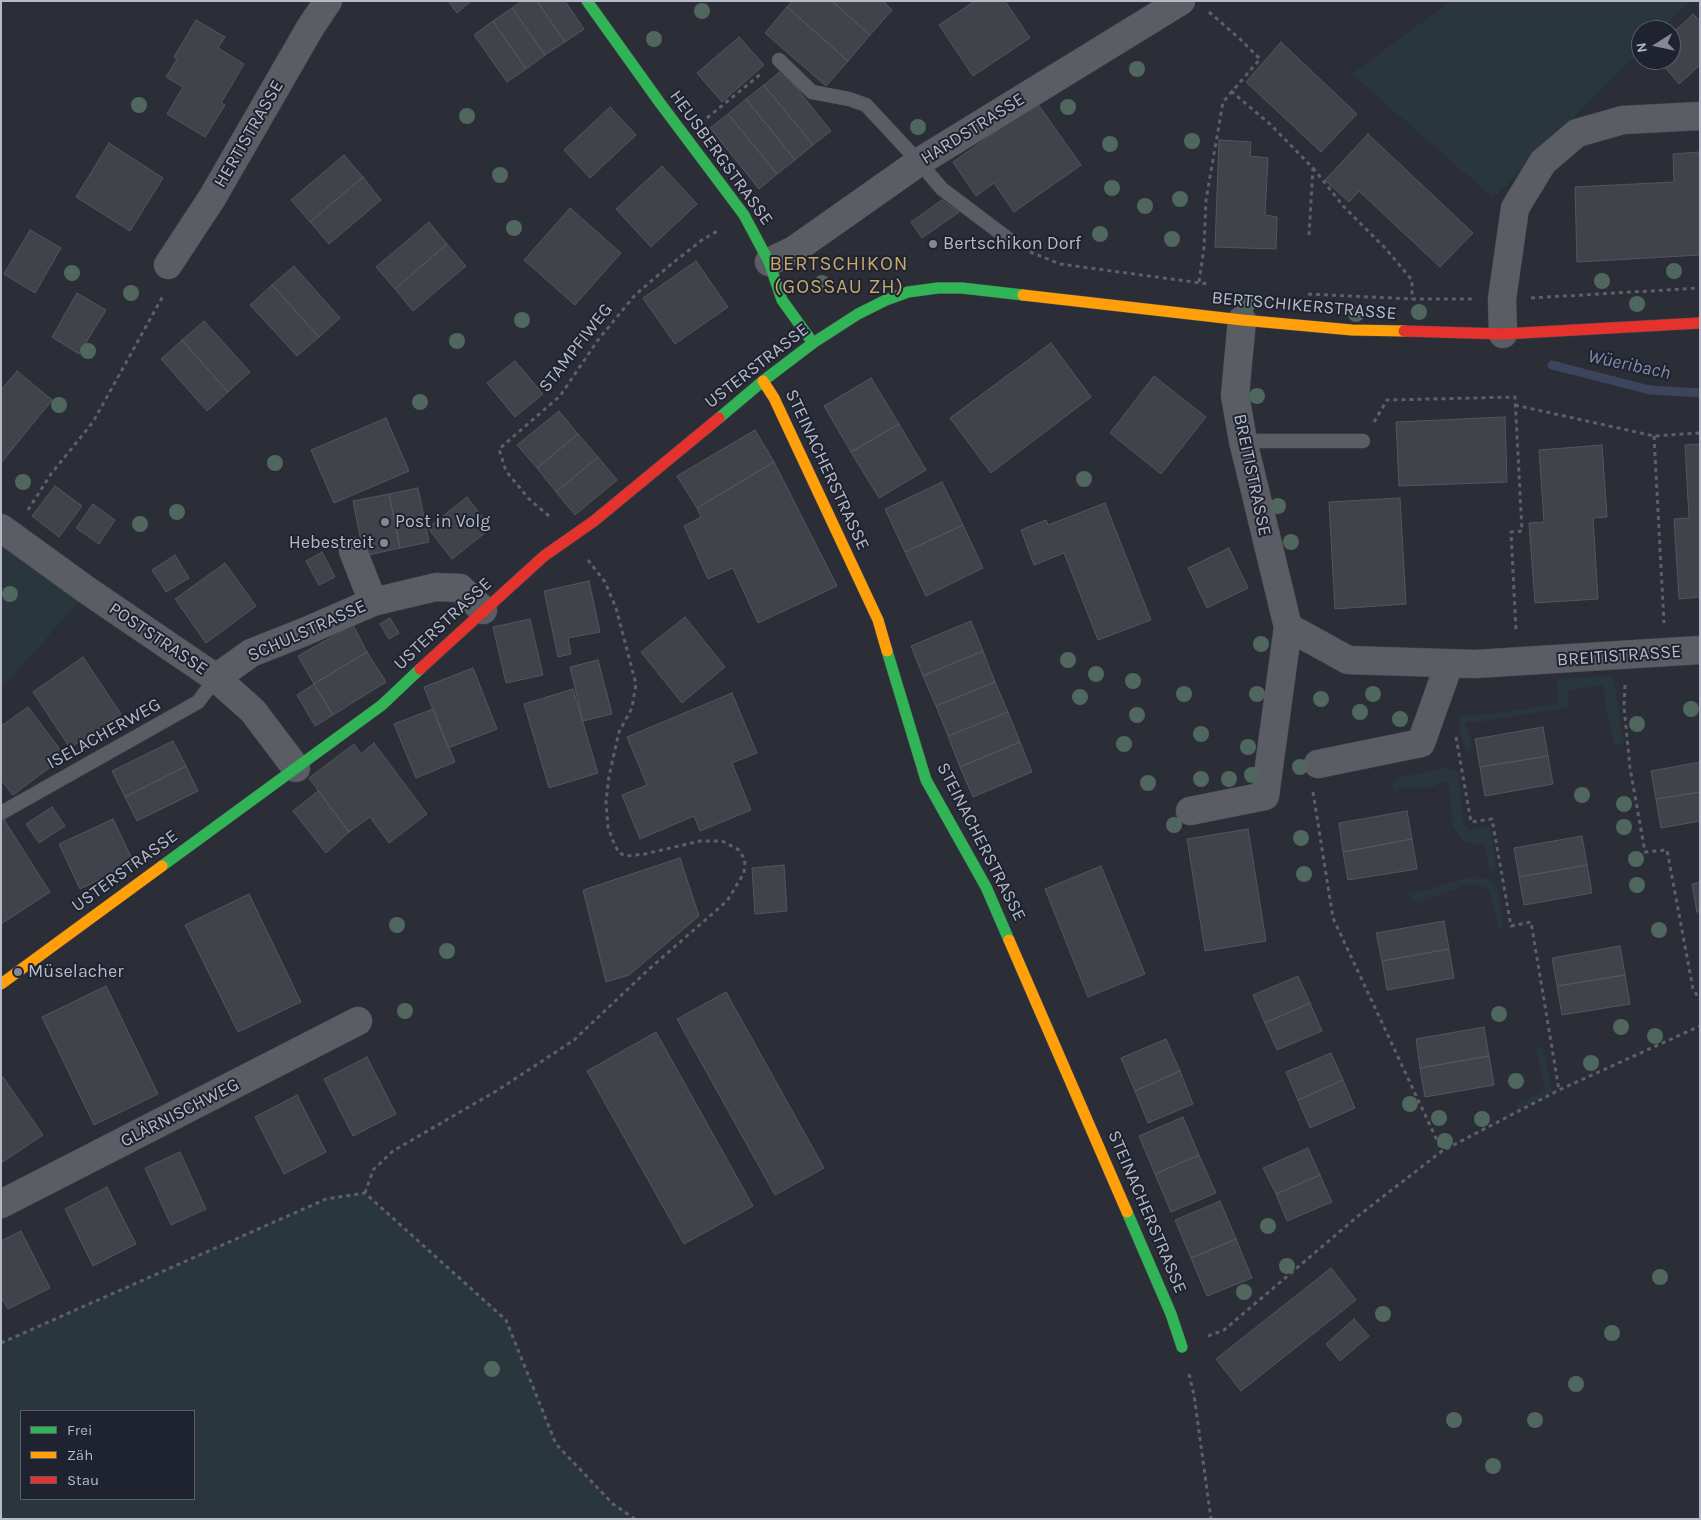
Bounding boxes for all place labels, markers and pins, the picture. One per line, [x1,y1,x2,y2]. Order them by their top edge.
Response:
place label: Bertschikon Dorf [943,233,1081,255]
marker: Bertschikon Dorf [927,238,939,250]
place label: Post in Volg [395,511,490,533]
marker: Post in Volg [379,516,391,528]
place label: Hebestreit [289,532,374,554]
marker: Hebestreit [378,537,390,549]
place label: Müselacher [28,961,124,983]
marker: Müselacher [12,966,24,978]

